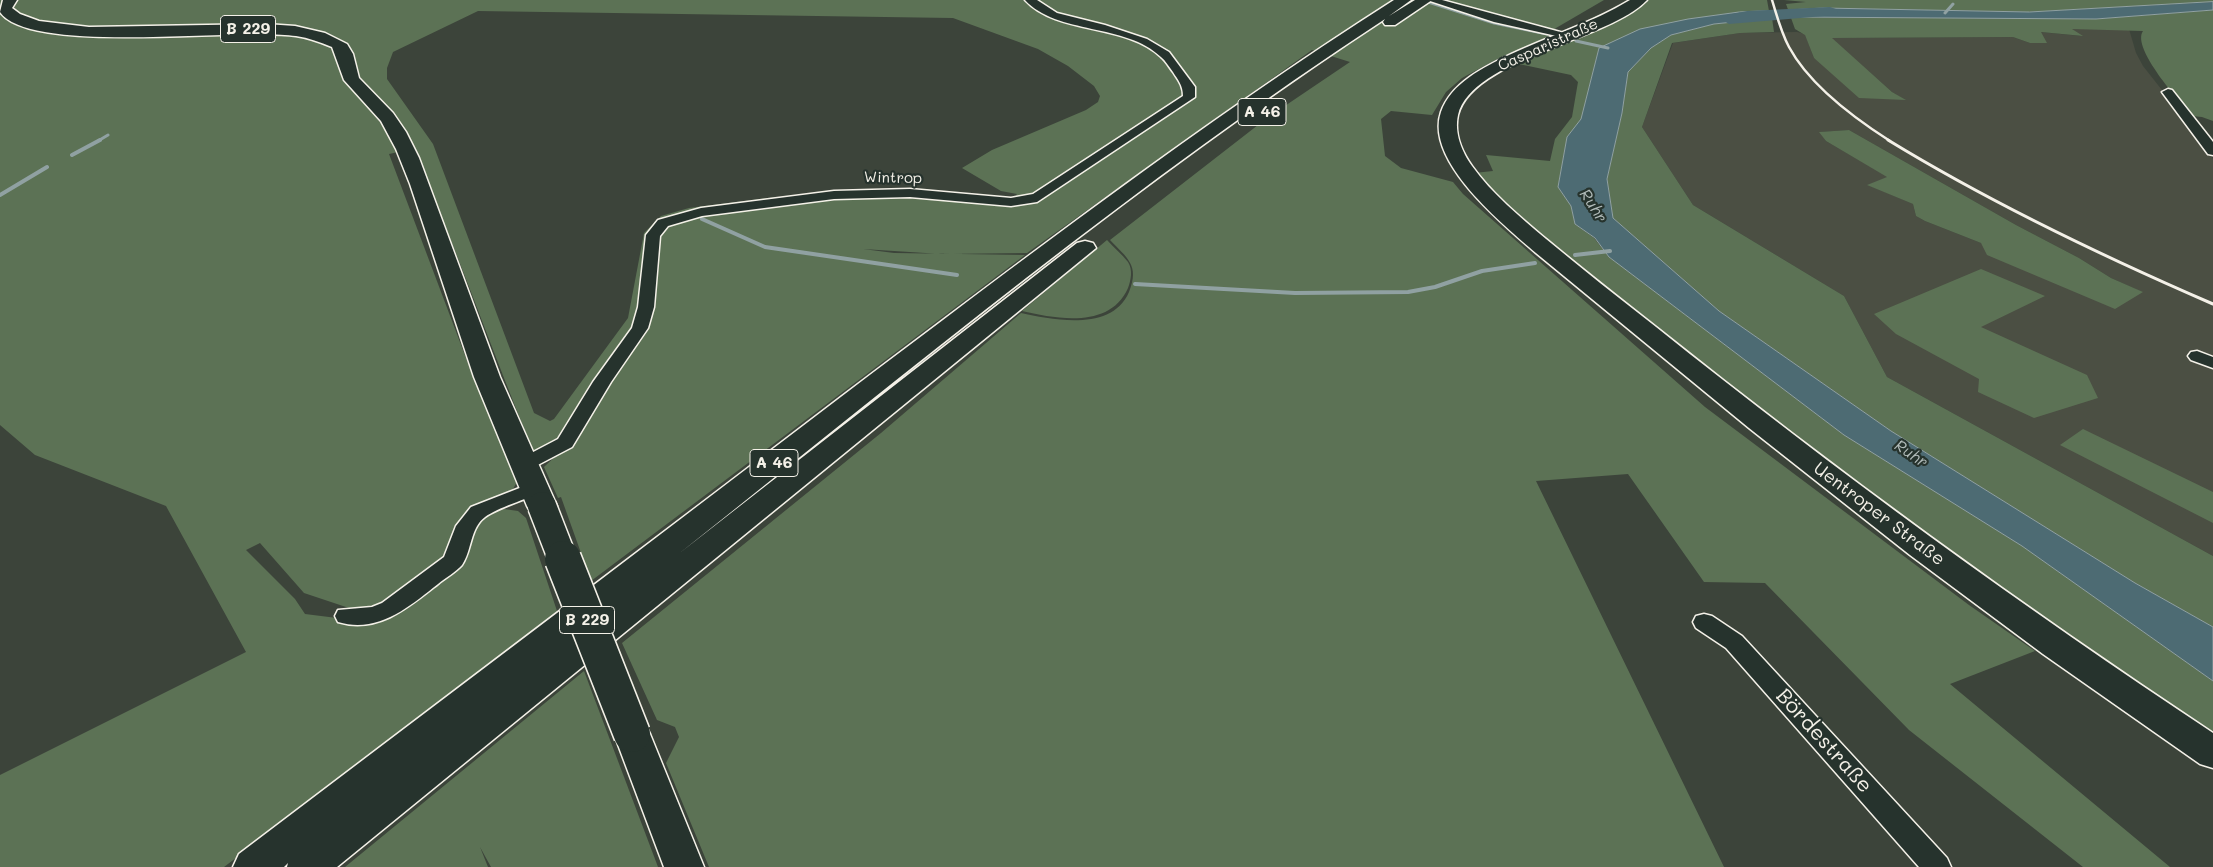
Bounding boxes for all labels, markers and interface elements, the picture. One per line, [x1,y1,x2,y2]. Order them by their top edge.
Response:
road number: B 229 [220,15,276,42]
street label: Casparistraße [1495,15,1601,75]
road number: A 46 [1238,98,1286,125]
street label: Wintrop [864,168,922,188]
water label: Ruhr [1575,186,1611,226]
water label: Ruhr [1891,436,1931,472]
road number: A 46 [750,449,798,476]
street label: Uentroper Straße [1809,458,1949,570]
road number: B 229 [560,606,614,634]
street label: Bördestraße [1771,684,1877,798]

